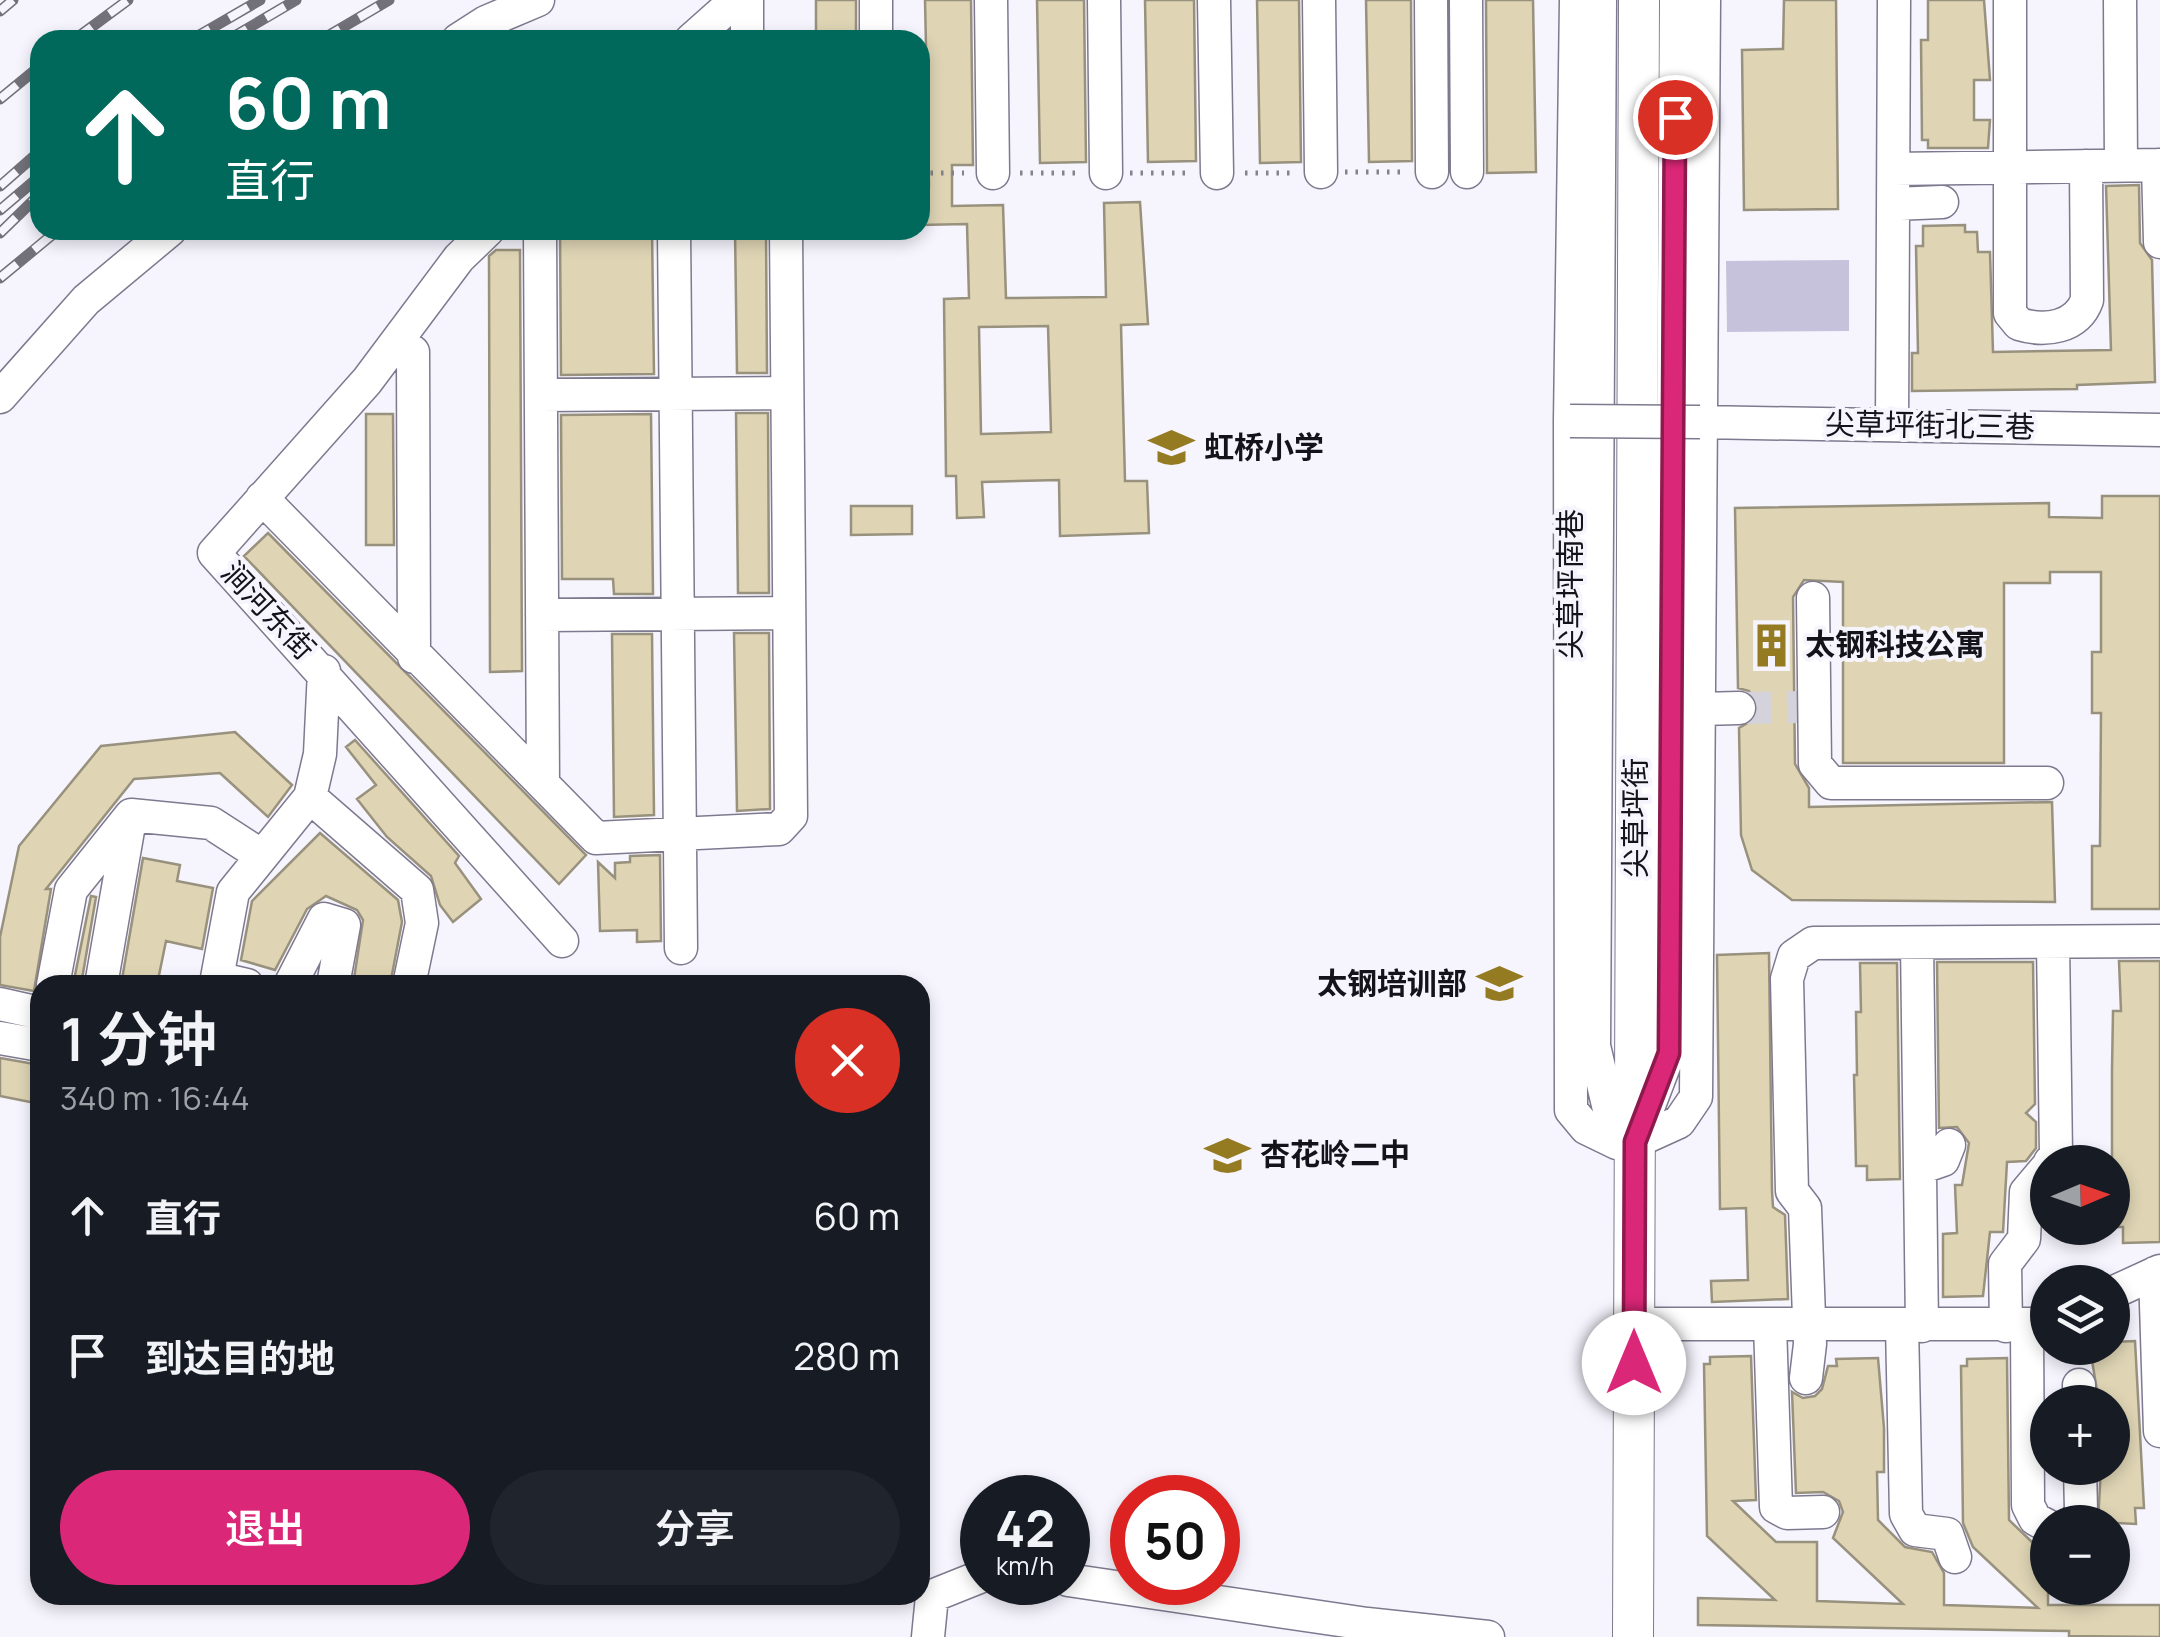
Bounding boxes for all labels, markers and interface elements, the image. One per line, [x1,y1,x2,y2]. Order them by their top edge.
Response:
text: 60 m [225,54,392,150]
icon: ahead [60,70,190,200]
pin [1633,75,1718,160]
icon: arrive [1648,90,1703,145]
text: 直行 [225,149,315,211]
street label: 尖草坪街北三巷 [1825,402,2035,447]
school or university icon: 虹桥小学 [1147,424,1195,472]
place label: 虹桥小学 [1204,426,1324,467]
street label: 尖草坪南巷 [1549,509,1590,659]
street label: 涧河东街 [213,552,325,668]
building icon: 太钢科技公寓 [1748,621,1796,669]
place label: 太钢科技公寓 [1805,623,1985,664]
street label: 尖草坪街 [1614,758,1655,878]
school or university icon: 太钢培训部 [1476,960,1524,1008]
place label: 太钢培训部 [1317,962,1467,1003]
text: 1 分钟 [60,997,217,1079]
button: close [795,1008,900,1113]
text: 340 m · 16:44 [60,1076,250,1120]
school or university icon: 杏花岭二中 [1203,1131,1251,1179]
place label: 杏花岭二中 [1260,1133,1410,1174]
north arrow [2030,1145,2130,1245]
map controls [2030,1145,2130,1605]
icon: ahead [60,1188,115,1243]
text: 60 m [813,1189,900,1241]
text: 直行 [145,1191,221,1243]
button: layers [2030,1265,2130,1365]
position arrow [1582,1311,1686,1415]
icon: arrive [60,1328,115,1383]
text: 280 m [793,1329,900,1381]
text: 到达目的地 [145,1331,335,1383]
button: + [2030,1385,2130,1485]
button: 退出 [60,1470,470,1585]
button: 分享 [490,1470,900,1585]
speed limit sign: 50 [1110,1475,1240,1605]
text: 42 [995,1494,1055,1562]
button: − [2030,1505,2130,1605]
text: km/h [996,1548,1054,1583]

